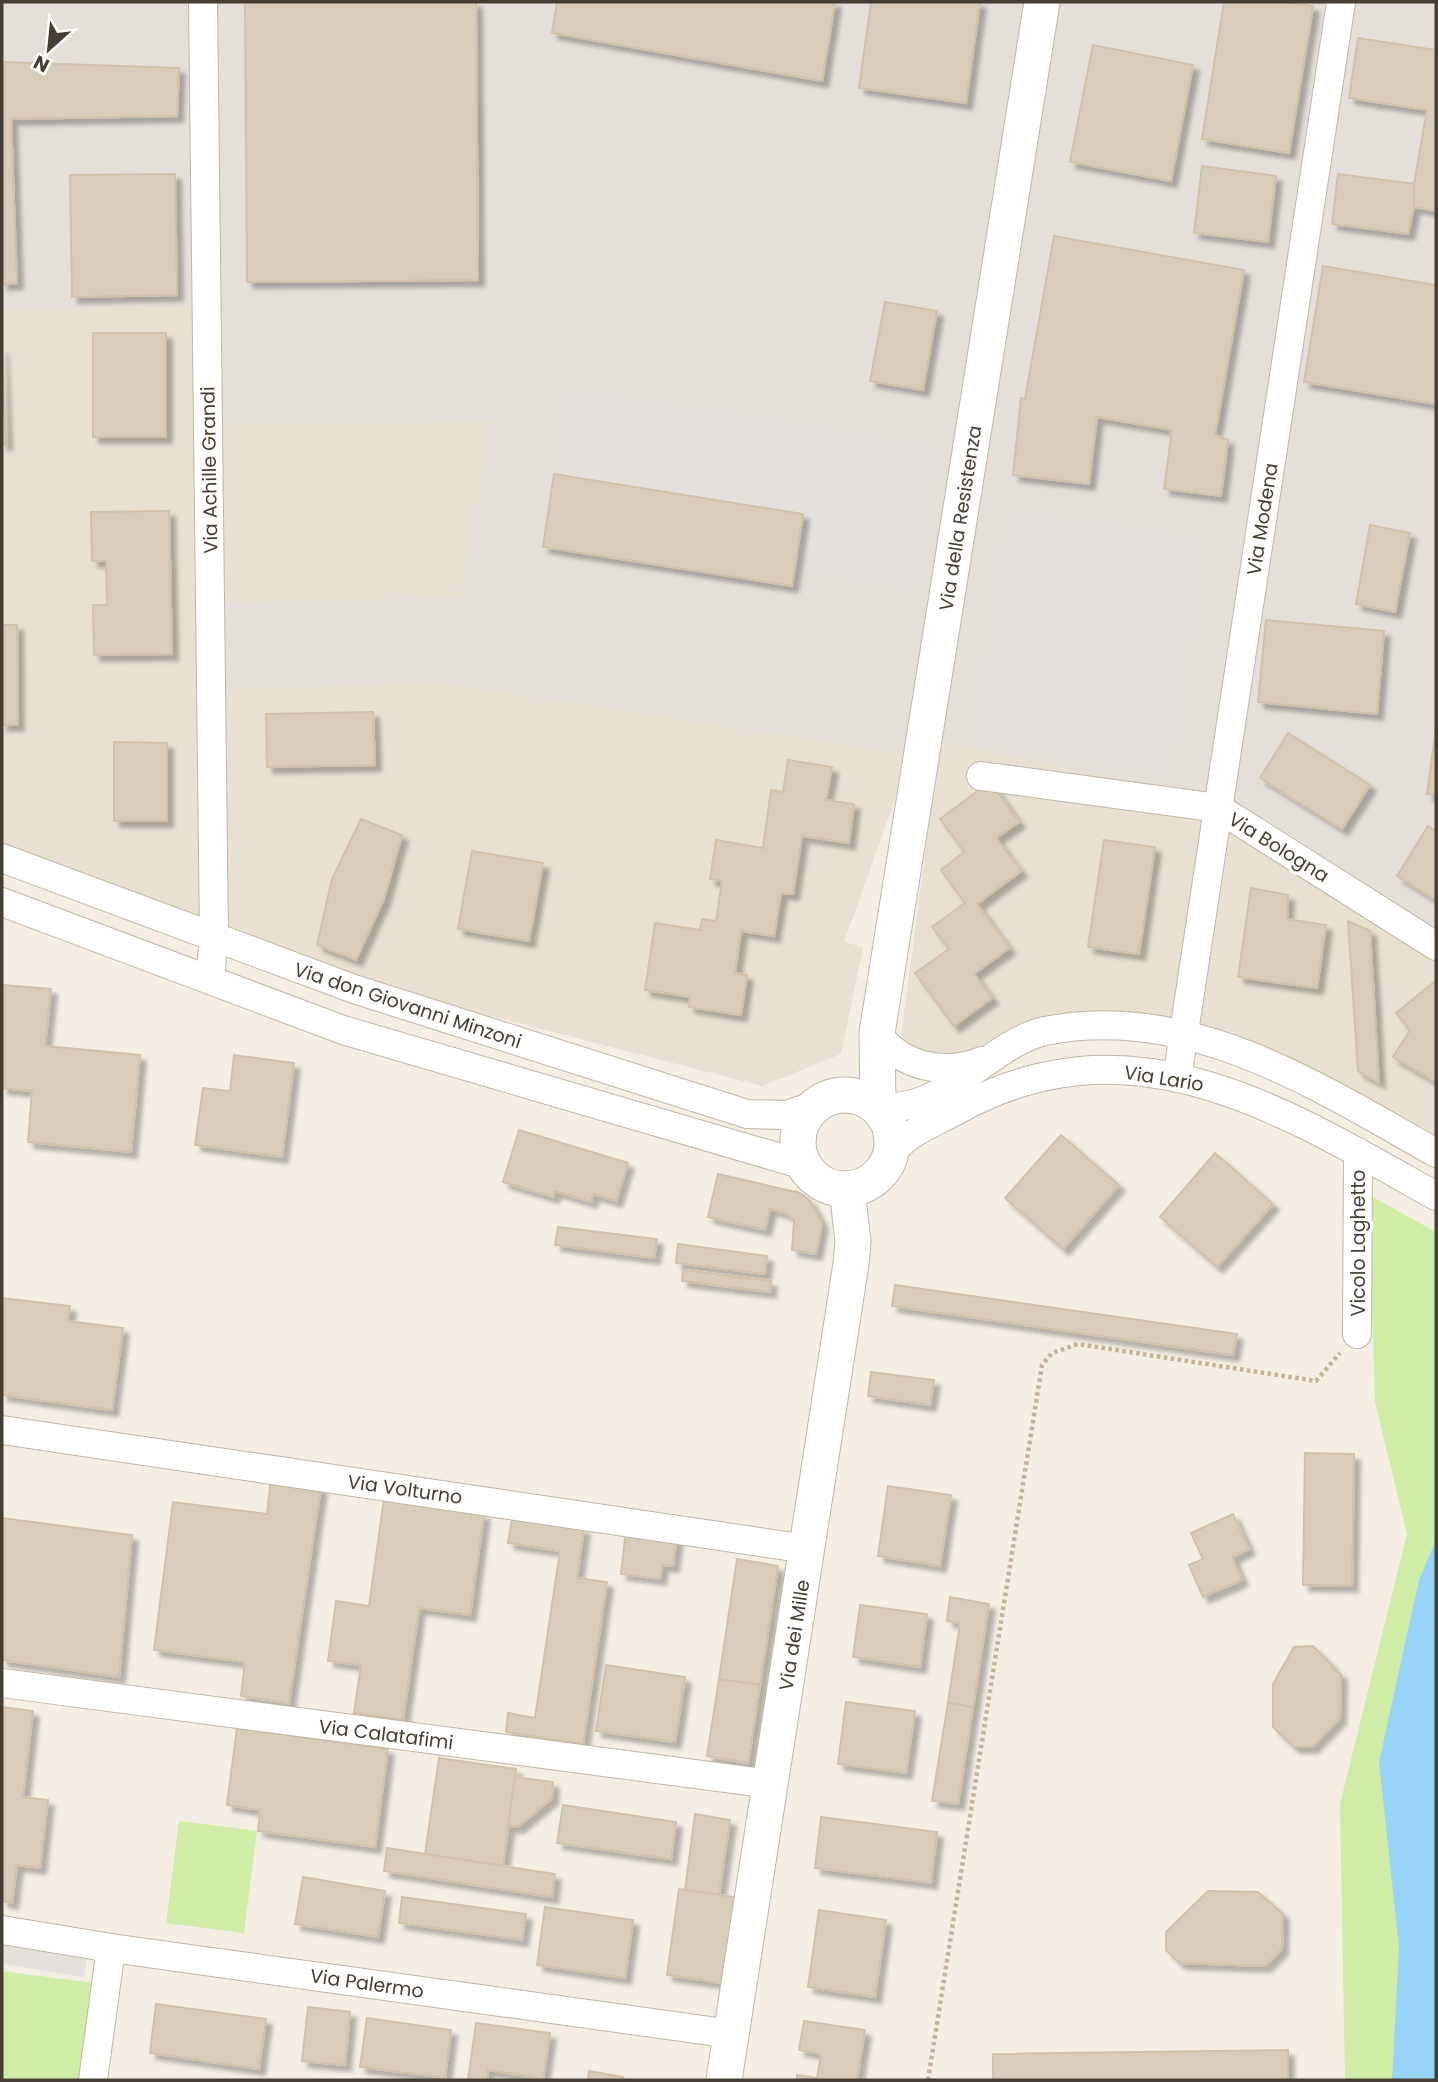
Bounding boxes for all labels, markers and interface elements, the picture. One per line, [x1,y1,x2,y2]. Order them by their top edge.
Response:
north arrow [14,14,84,84]
text: N [29,48,54,79]
street label: Via Achille Grandi [195,386,224,554]
street label: Via della Resistenza [932,423,988,613]
street label: Via Modena [1240,461,1285,577]
street label: Via Bologna [1223,806,1334,889]
street label: Via don Giovanni Minzoni [291,956,525,1055]
street label: Via Lario [1122,1059,1206,1098]
street label: Vicolo Laghetto [1345,1170,1372,1316]
street label: Via Volturno [346,1468,464,1511]
street label: Via dei Mille [772,1578,817,1692]
street label: Via Calatafimi [317,1713,455,1756]
street label: Via Palermo [308,1962,426,2005]

